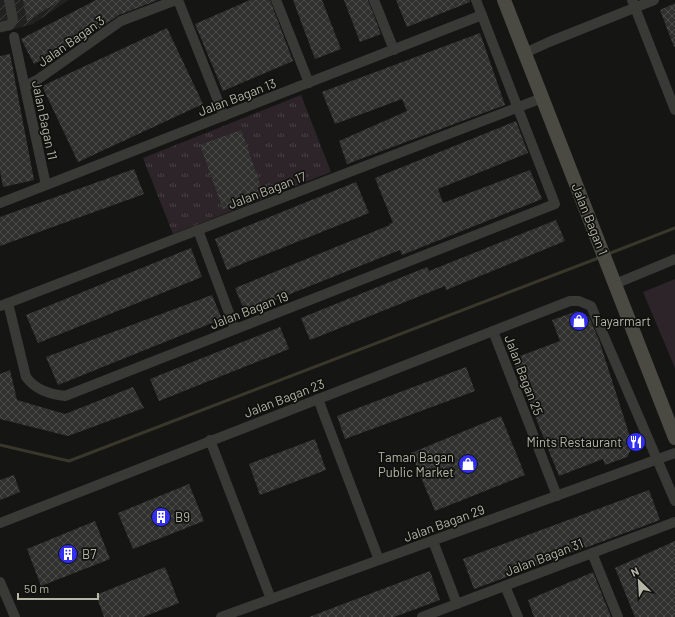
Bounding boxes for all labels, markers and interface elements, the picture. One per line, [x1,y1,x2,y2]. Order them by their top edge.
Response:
street label: Jalan Bagan 3 [34,12,108,70]
street label: Jalan Bagan 13 [196,75,278,119]
street label: Jalan Bagan 11 [29,79,61,161]
street label: Jalan Bagan 17 [226,168,308,212]
street label: Jalan Bagan 1 [568,181,612,257]
street label: Jalan Bagan 19 [208,288,290,332]
shop icon: Tayarmart [568,310,590,332]
place label: Tayarmart [593,313,651,329]
street label: Jalan Bagan 25 [501,332,547,418]
street label: Jalan Bagan 23 [242,375,326,421]
restaurant icon: Mints Restaurant [625,431,647,453]
place label: Mints Restaurant [526,434,622,450]
place label: Taman Bagan Public Market [378,449,454,480]
shop icon: Taman Bagan Public Market [457,453,479,475]
street label: Jalan Bagan 29 [401,501,487,545]
building icon: B9 [150,506,172,528]
place label: B9 [175,509,190,525]
street label: Jalan Bagan 31 [503,535,585,579]
building icon: B7 [57,543,79,565]
place label: B7 [82,546,96,562]
north arrow [619,561,659,601]
text: N [628,564,641,579]
scale bar [18,575,98,601]
text: 50 m [24,581,49,595]

